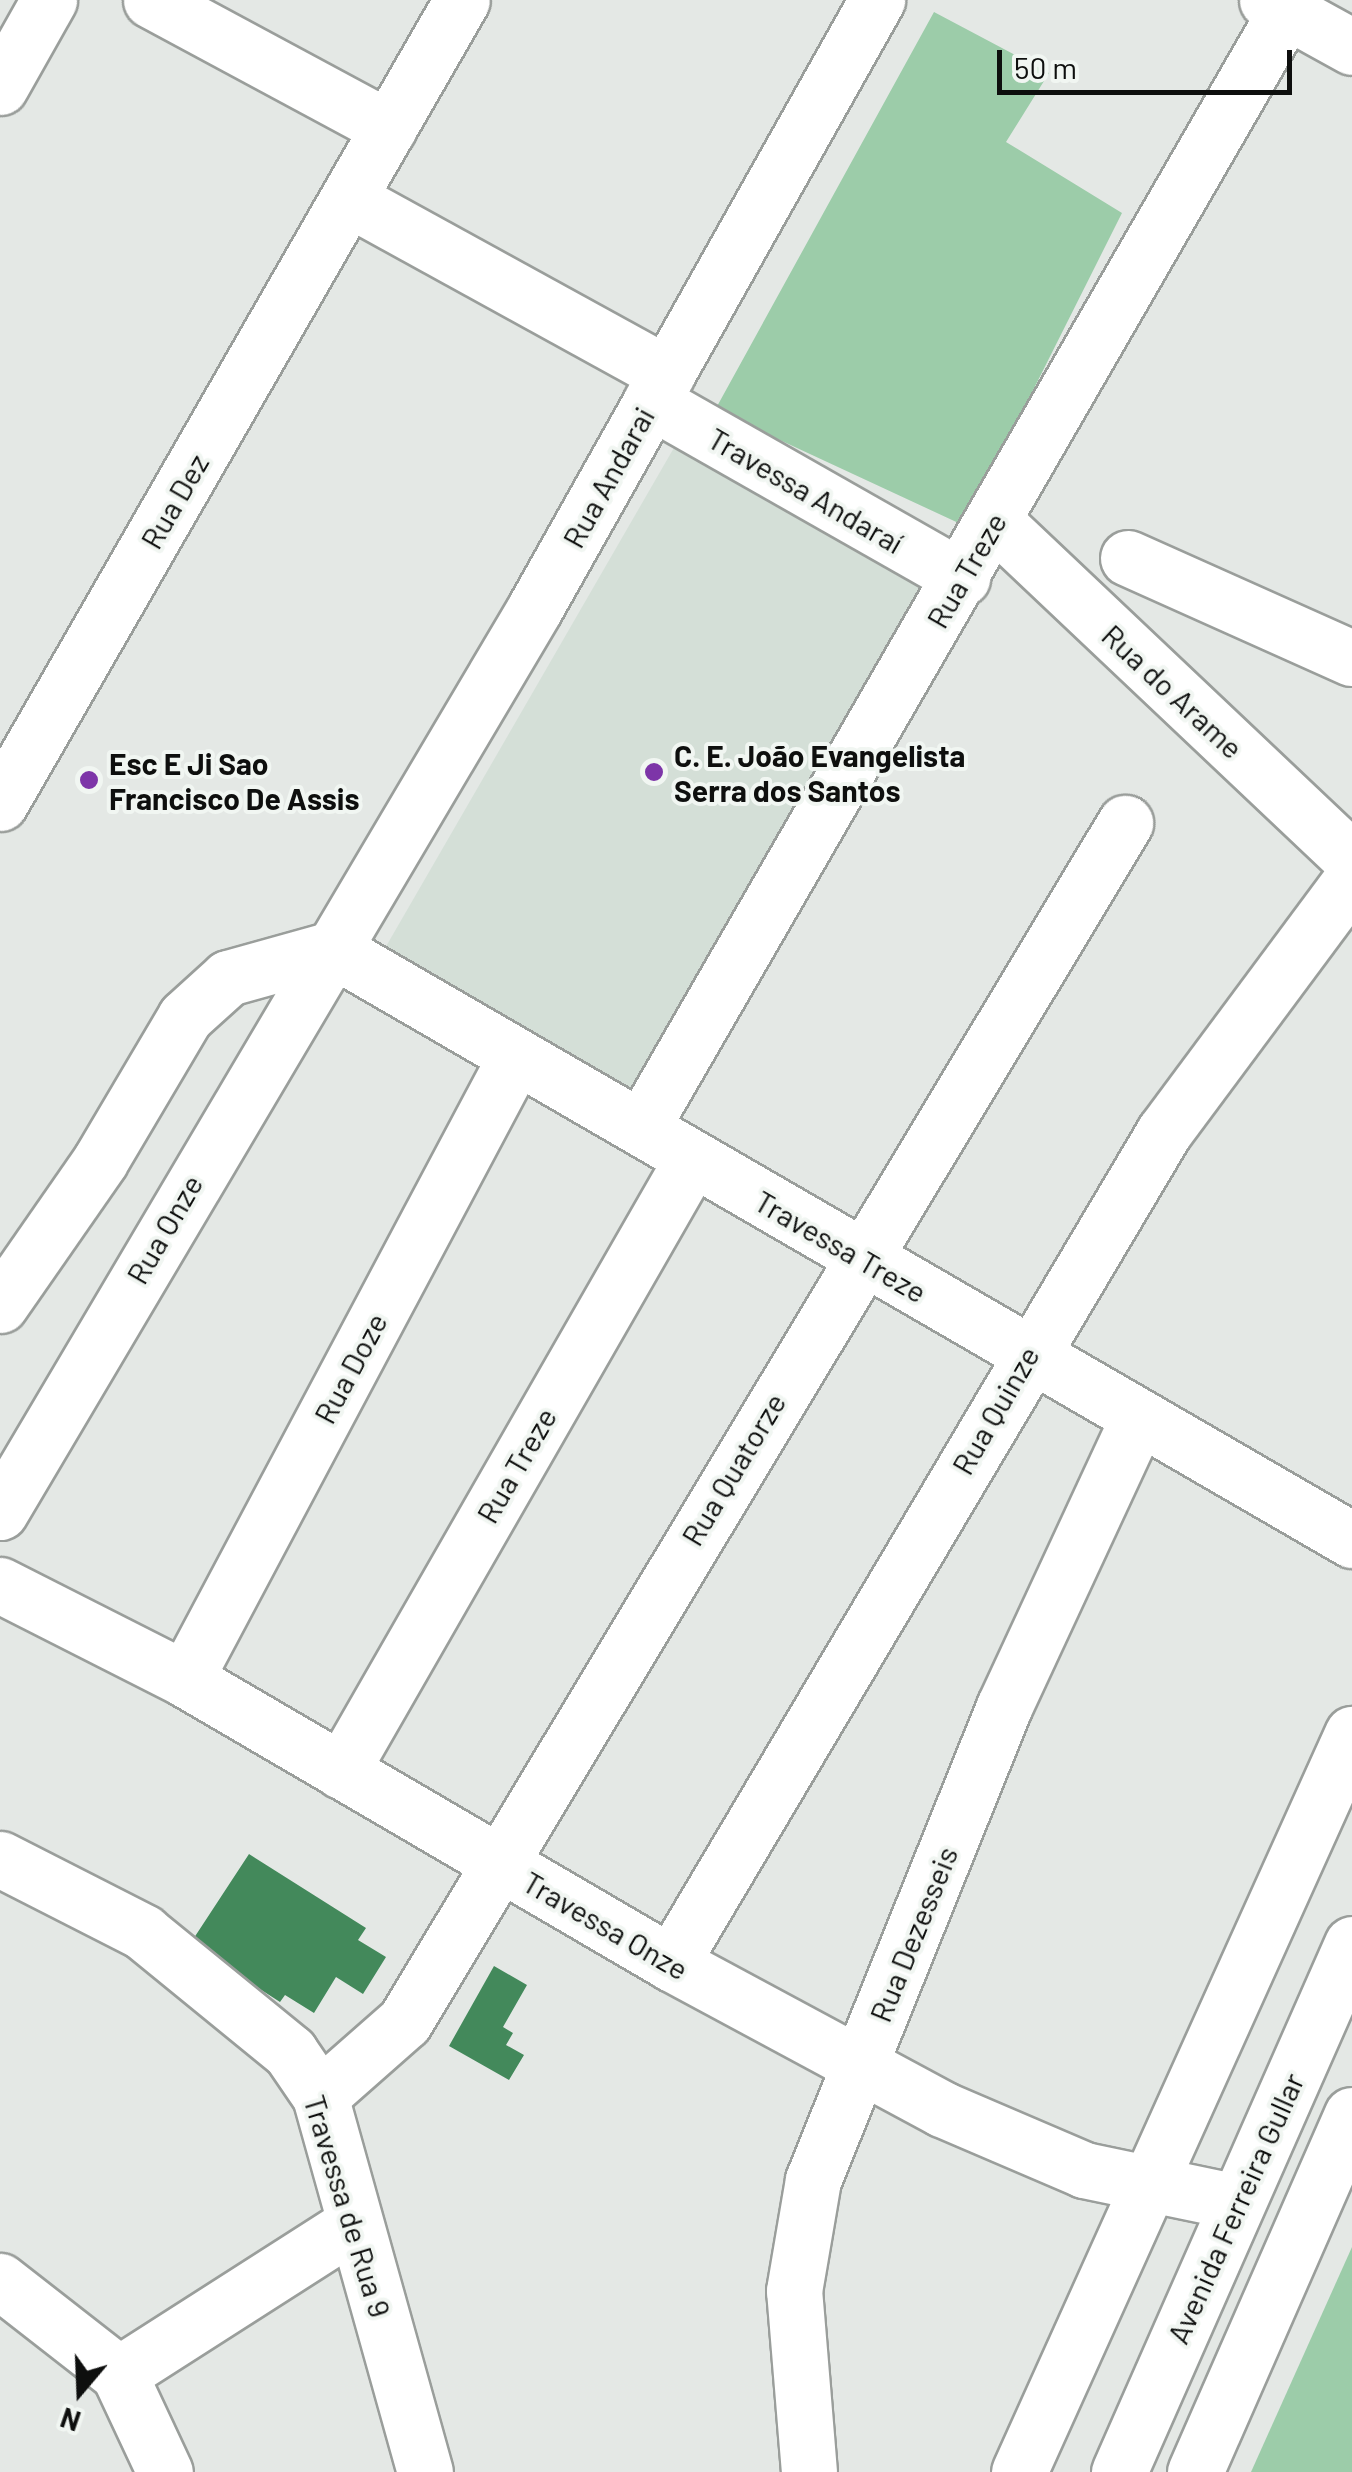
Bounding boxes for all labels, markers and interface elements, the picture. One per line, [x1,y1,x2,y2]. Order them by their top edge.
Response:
scale bar [1002,30,1297,92]
text: 50 m [1014,49,1077,85]
street label: Rua Andarai [555,400,661,554]
street label: Travessa Andaraí [702,420,910,560]
street label: Rua Dez [132,447,216,555]
street label: Rua Treze [919,506,1013,634]
street label: Rua do Arame [1095,617,1251,765]
place label: C. E. João Evangelista Serra dos Santos [674,737,965,808]
place label: Esc E Ji Sao Francisco De Assis [109,745,360,816]
marker: C. E. João Evangelista Serra dos Santos [643,761,665,783]
marker: Esc E Ji Sao Francisco De Assis [78,769,100,791]
street label: Rua Onze [118,1168,210,1290]
street label: Travessa Treze [749,1182,933,1310]
street label: Rua Doze [306,1307,394,1429]
street label: Rua Quinze [944,1339,1046,1481]
street label: Rua Quatorze [673,1386,793,1552]
street label: Rua Treze [469,1401,563,1529]
street label: Rua Dezesseis [862,1841,964,2027]
street label: Travessa Onze [517,1863,695,1987]
street label: Avenida Ferreira Gullar [1159,2067,1311,2349]
street label: Travessa de Rua 9 [297,2091,399,2321]
north arrow [30,2342,130,2442]
text: N [56,2401,85,2439]

